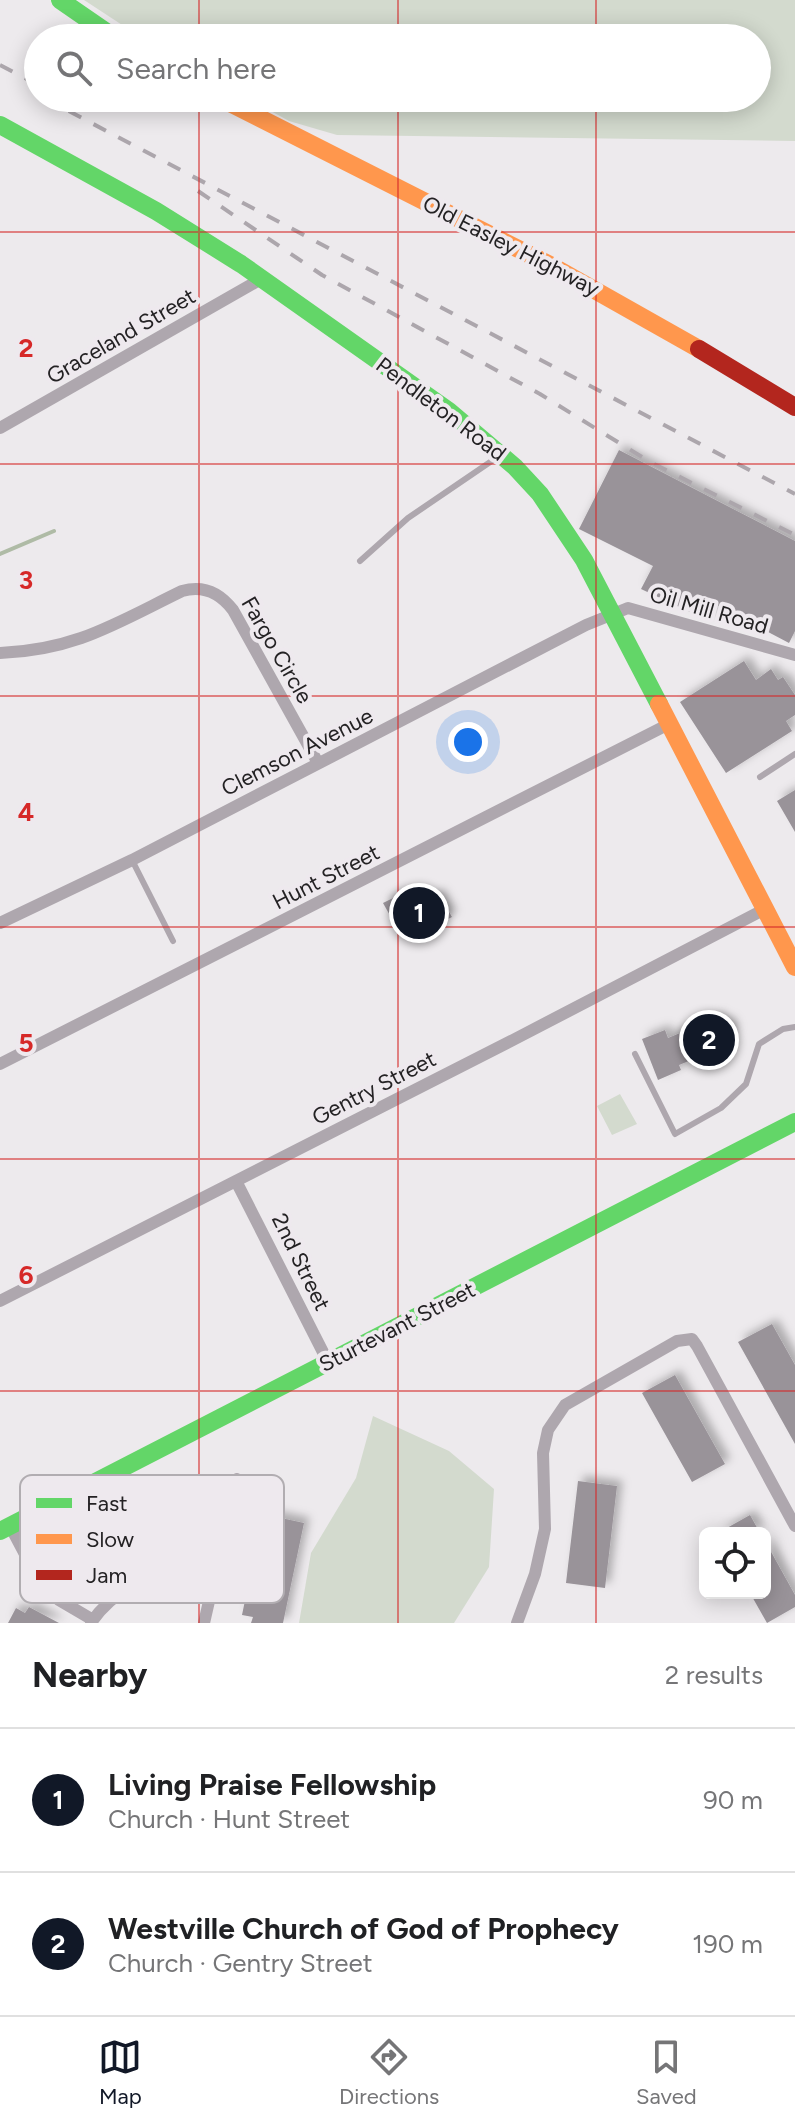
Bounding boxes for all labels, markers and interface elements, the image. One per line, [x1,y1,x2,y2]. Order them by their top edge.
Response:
search box [24,24,771,112]
icon: search [52,46,96,90]
text: Search here [116,50,276,87]
street label: Old Easley Highway [418,190,604,302]
street label: Graceland Street [42,282,200,390]
text: 2 [18,332,34,364]
street label: Pendleton Road [371,351,511,467]
text: 3 [19,564,33,596]
street label: Oil Mill Road [647,580,771,640]
street label: Fargo Circle [236,592,318,708]
street label: Clemson Avenue [217,702,377,802]
your location [448,722,488,762]
text: 4 [18,796,34,828]
street label: Hunt Street [268,839,384,915]
pin: 1 [393,883,445,943]
pin: 2 [683,1010,735,1070]
text: 5 [18,1027,34,1059]
street label: Gentry Street [308,1045,440,1131]
street label: 2nd Street [266,1209,336,1315]
text: 6 [18,1259,34,1291]
street label: Sturtevant Street [314,1276,480,1378]
legend [20,1475,284,1603]
text: Fast [86,1490,128,1517]
text: Slow [86,1526,135,1553]
map controls [699,1527,771,1599]
button: locate [699,1527,771,1599]
text: Jam [86,1562,127,1589]
text: Nearby [32,1655,147,1696]
text: 2 results [665,1659,763,1691]
text: Living Praise Fellowship [108,1766,436,1803]
text: 1 [53,1784,63,1816]
text: 90 m [703,1784,763,1816]
text: Church · Hunt Street [108,1803,350,1835]
text: Westville Church of God of Prophecy [108,1910,619,1947]
text: 2 [50,1928,66,1960]
text: 190 m [692,1928,763,1960]
text: Church · Gentry Street [108,1947,373,1979]
tab: Map [98,2035,142,2110]
tab: Directions [339,2035,439,2110]
tab: Saved [636,2035,697,2110]

